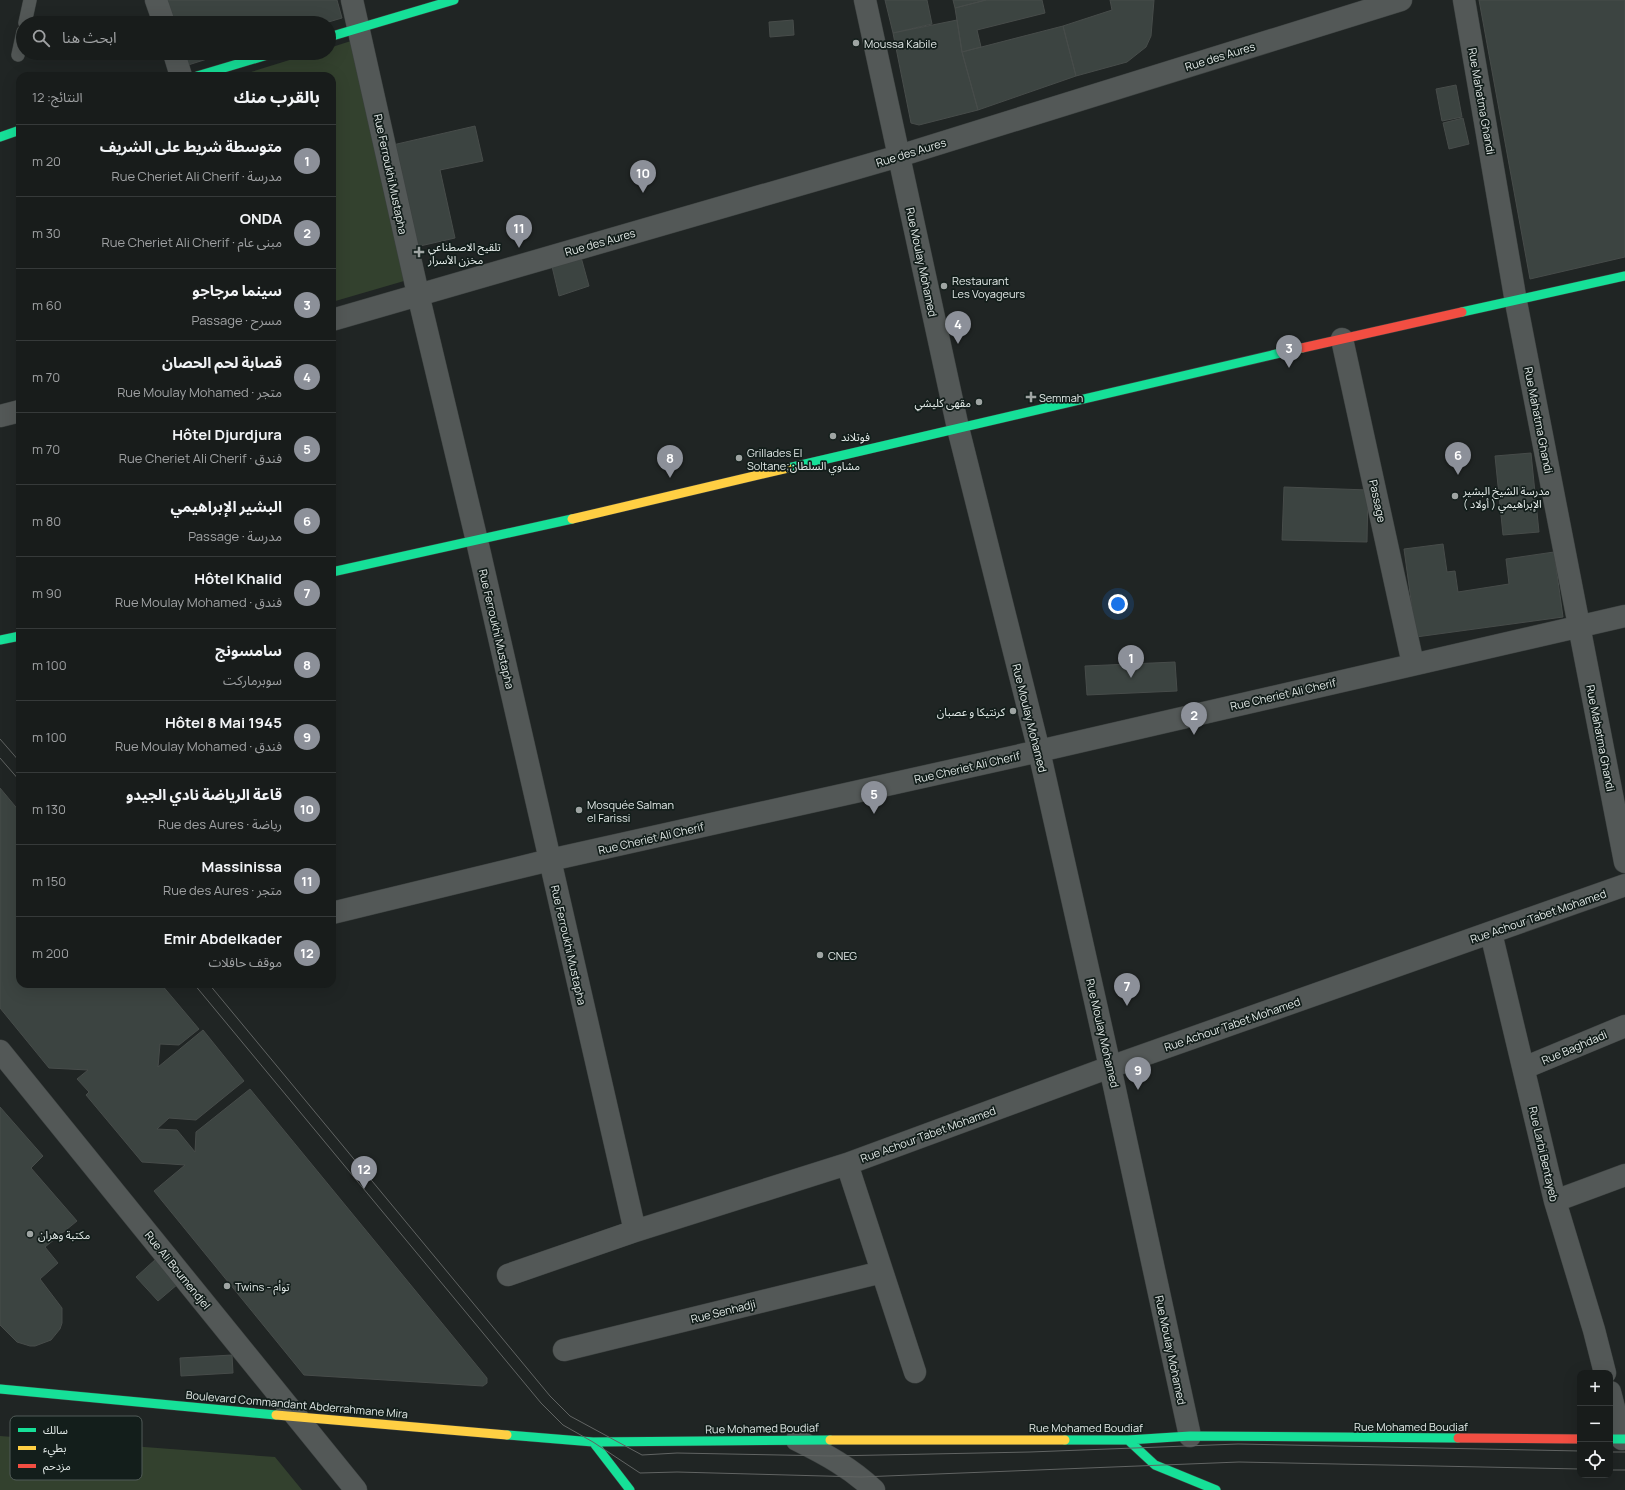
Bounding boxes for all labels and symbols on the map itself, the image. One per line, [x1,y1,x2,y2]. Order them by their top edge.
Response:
place label: Moussa Kabile [864,36,937,51]
marker: Moussa Kabile [851,38,861,48]
street label: Rue des Aures [1183,38,1257,74]
street label: Rue Mahatma Ghandi [1465,46,1499,156]
street label: Rue Ferroukhi Mustapha [371,112,411,236]
street label: Rue des Aures [874,134,948,170]
pin: 10 [630,160,656,193]
street label: Rue Moulay Mohamed [903,206,941,318]
pin: 11 [506,215,532,248]
street label: Rue des Aures [563,225,637,259]
place label: تلقيح الاصطناعي مخزن الأسرار [427,239,501,267]
marker: تلقيح الاصطناعي مخزن الأسرار [413,246,425,258]
place label: Restaurant Les Voyageurs [952,273,1025,301]
marker: Restaurant Les Voyageurs [939,281,949,291]
pin: 4 [945,311,971,344]
pin: 3 [1276,335,1302,368]
street label: Rue Mahatma Ghandi [1521,365,1557,475]
place label: Semmah [1039,390,1083,405]
marker: Semmah [1026,392,1036,402]
place label: مقهى كليشي [915,395,971,412]
marker: مقهى كليشي [974,397,984,407]
place label: فوتلاند [841,429,870,444]
marker: فوتلاند [828,431,838,441]
pin: 6 [1445,442,1471,475]
pin: 8 [657,445,683,478]
place label: Grillades El Soltane;مشاوي السلطان [747,445,860,475]
marker: Grillades El Soltane;مشاوي السلطان [734,453,744,463]
street label: Passage [1366,478,1390,524]
place label: مدرسة الشيخ البشير الإبراهيمي ( أولاد ) [1462,483,1550,513]
marker: مدرسة الشيخ البشير الإبراهيمي ( أولاد ) [1450,491,1460,501]
street label: Rue Ferroukhi Mustapha [476,568,518,690]
your location [1108,594,1128,614]
pin: 1 [1118,645,1144,678]
street label: Rue Moulay Mohamed [1009,662,1051,774]
street label: Rue Cheriet Ali Cherif [1229,675,1337,713]
street label: Rue Mahatma Ghandi [1583,683,1619,793]
pin: 2 [1181,702,1207,735]
place label: كرنتيكا و عصبان [937,704,1005,719]
marker: كرنتيكا و عصبان [1008,706,1018,716]
street label: Rue Cheriet Ali Cherif [913,748,1021,786]
pin: 5 [861,781,887,814]
place label: Mosquée Salman el Farissi [587,797,674,825]
marker: Mosquée Salman el Farissi [574,805,584,815]
street label: Rue Cheriet Ali Cherif [597,819,705,857]
street label: Rue Ferroukhi Mustapha [548,884,590,1006]
street label: Rue Achour Tabet Mohamed [1468,886,1608,946]
place label: CNEG [828,948,857,963]
marker: CNEG [815,950,825,960]
pin: 7 [1114,973,1140,1006]
street label: Rue Moulay Mohamed [1083,977,1123,1089]
street label: Rue Achour Tabet Mohamed [1162,994,1302,1054]
street label: Rue Baghdadi [1539,1026,1609,1068]
pin: 9 [1125,1057,1151,1090]
street label: Rue Achour Tabet Mohamed [858,1103,998,1165]
street label: Rue Larbi Bentayeb [1526,1105,1562,1204]
pin: 12 [351,1156,377,1189]
place label: مكتبة وهران [38,1227,90,1242]
street label: Rue Ali Boumendjel [142,1228,214,1312]
marker: مكتبة وهران [25,1229,35,1239]
place label: Twins - توأم [235,1279,290,1295]
marker: Twins - توأم [222,1281,232,1291]
street label: Rue Moulay Mohamed [1152,1294,1190,1406]
street label: Rue Senhadji [689,1296,757,1326]
street label: Boulevard Commandant Abderrahmane Mira [185,1387,409,1421]
legend [10,1416,142,1480]
street label: Rue Mohamed Boudiaf [1354,1419,1468,1434]
street label: Rue Mohamed Boudiaf [705,1420,819,1436]
street label: Rue Mohamed Boudiaf [1029,1420,1143,1435]
text: سالك [43,1422,68,1437]
text: بطيء [43,1440,66,1458]
text: مزدحم [43,1458,71,1475]

